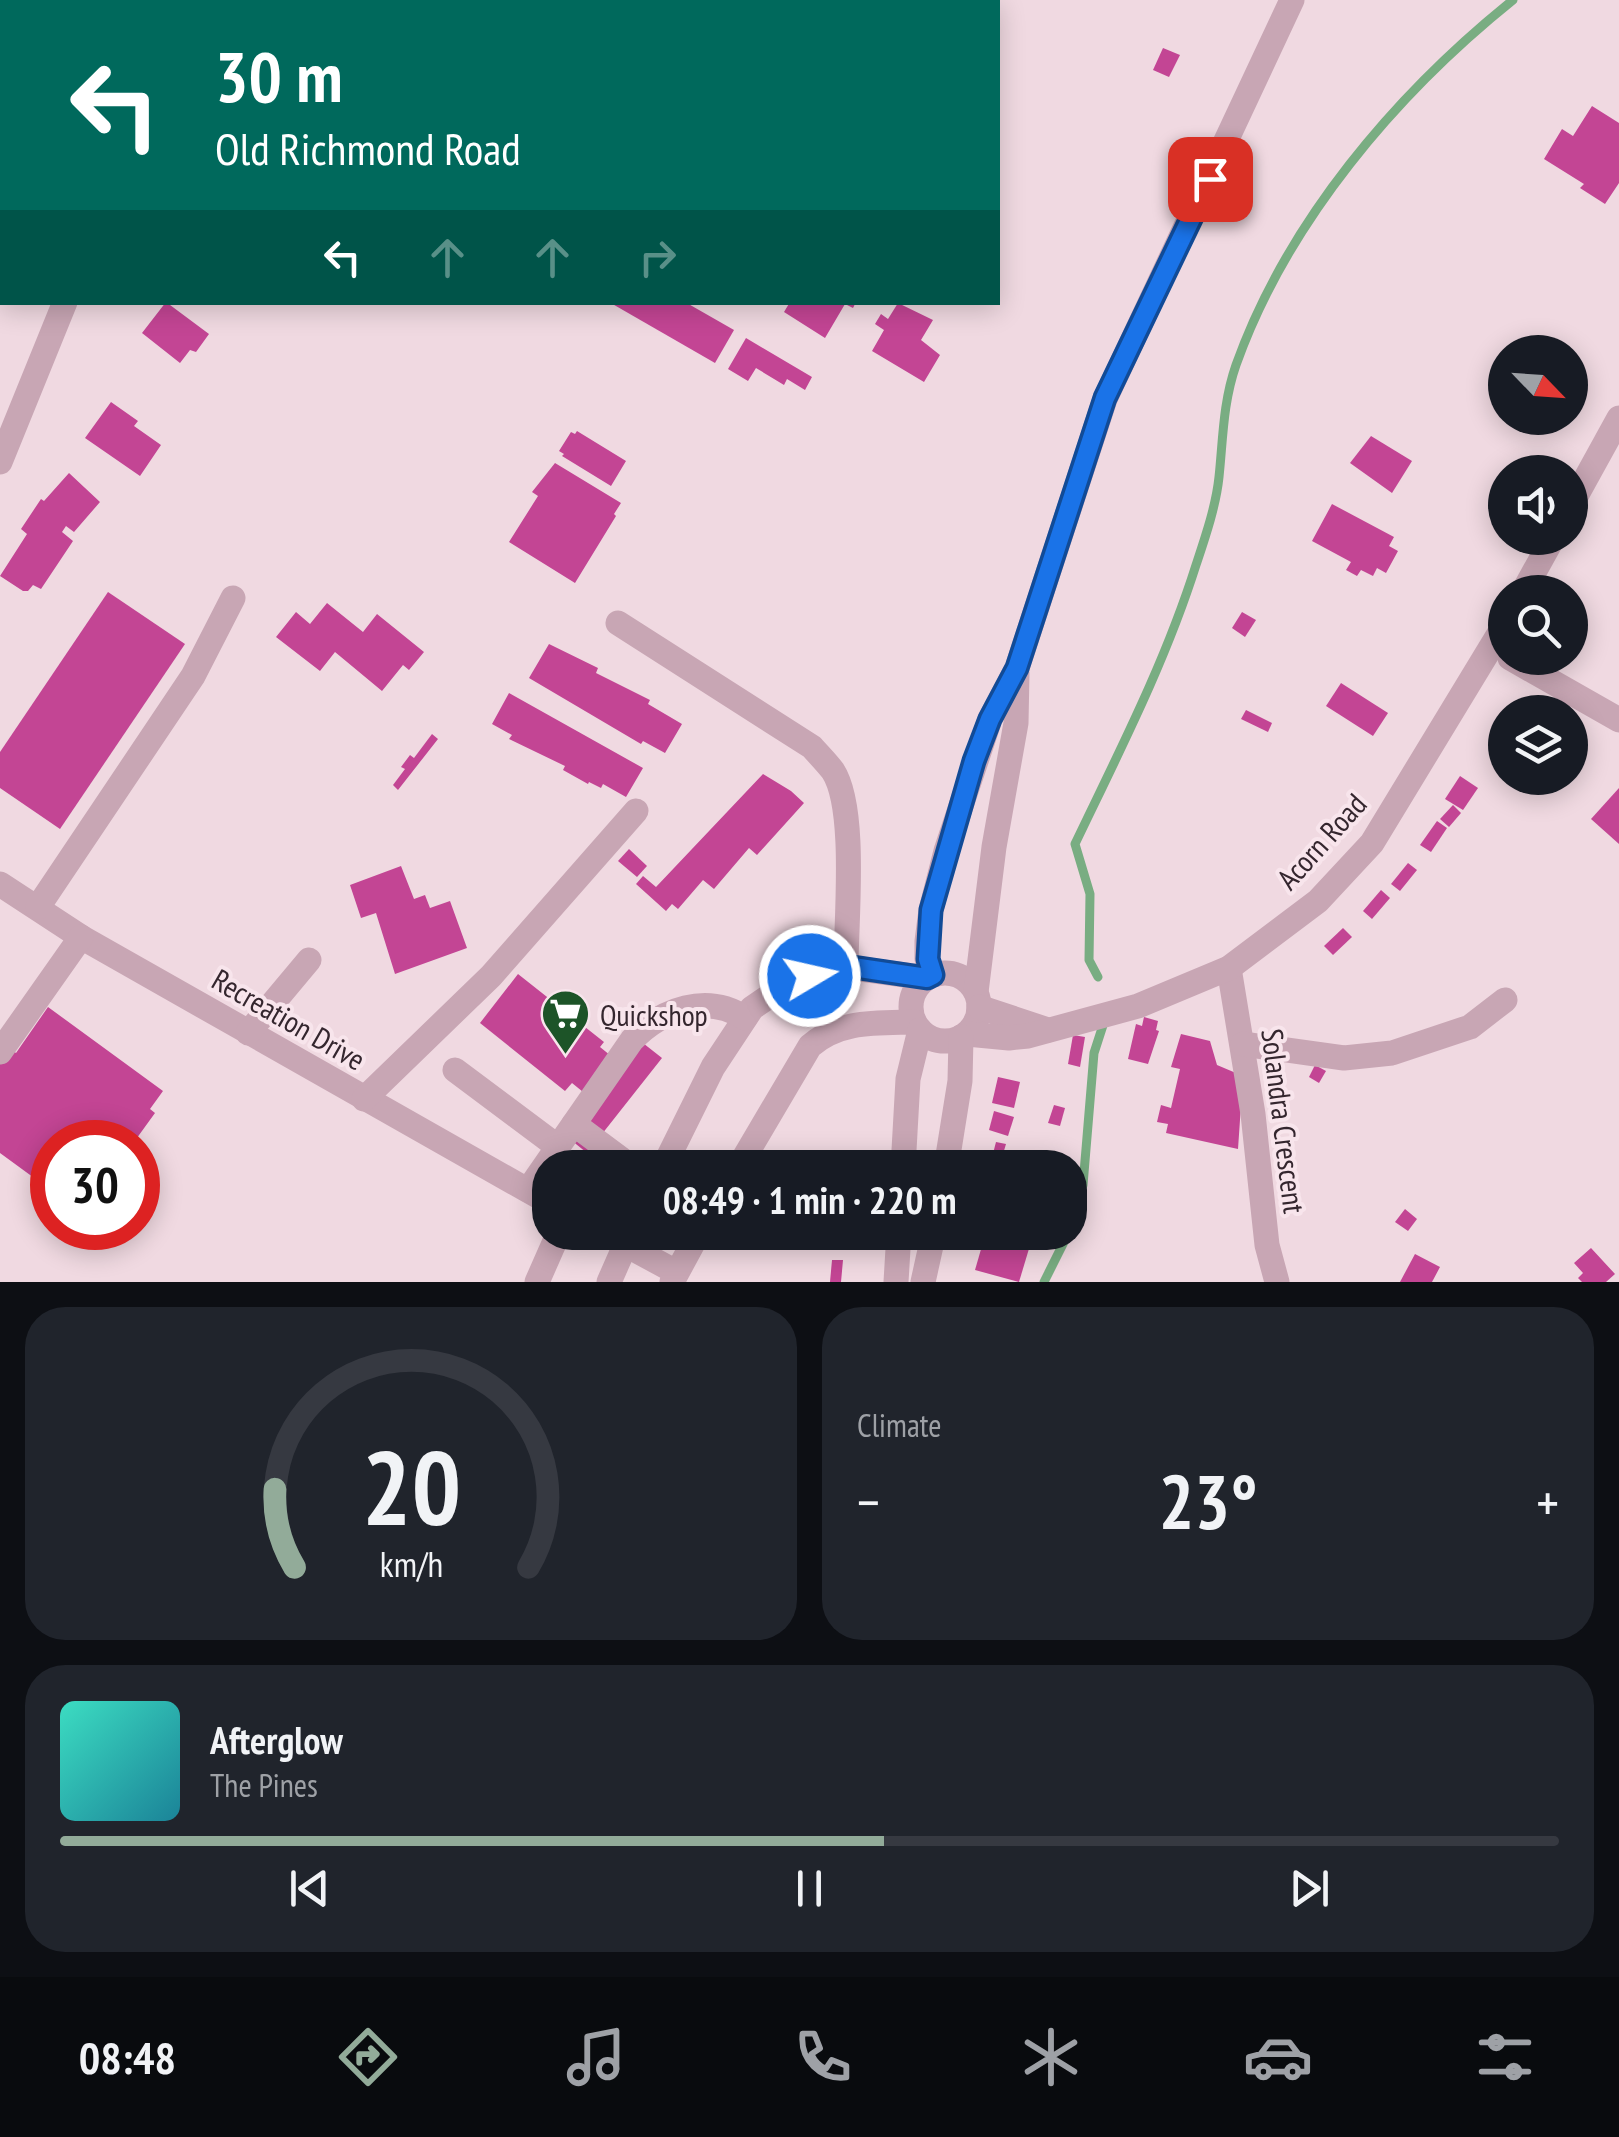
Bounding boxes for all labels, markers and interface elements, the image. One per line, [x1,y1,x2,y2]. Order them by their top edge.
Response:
text: 30 m [215,31,343,121]
icon: left [50,40,180,170]
text: Old Richmond Road [215,119,521,177]
pin [1168,137,1253,222]
icon: arrive [1183,152,1238,207]
icon: left [315,230,370,285]
icon: ahead [420,230,475,285]
icon: ahead [525,230,580,285]
icon: right [630,230,685,285]
north arrow [1488,335,1588,435]
map controls [1488,335,1588,795]
button: sound [1488,455,1588,555]
button: search [1488,575,1588,675]
button: layers [1488,695,1588,795]
street label: Acorn Road [1268,785,1374,897]
position arrow [758,924,862,1028]
street label: Recreation Drive [205,960,373,1078]
supermarket icon: Quickshop [539,988,591,1056]
place label: Quickshop [600,995,708,1034]
street label: Solandra Crescent [1253,1027,1315,1216]
speed limit sign: 30 [30,1120,160,1250]
text: 08:49 · 1 min · 220 m [663,1175,956,1224]
text: Climate [857,1404,941,1446]
text: 20 [361,1419,461,1554]
text: 23° [1158,1453,1258,1550]
text: − [857,1466,880,1537]
text: + [1536,1466,1559,1537]
text: km/h [379,1541,443,1587]
text: Afterglow [210,1715,343,1764]
text: The Pines [210,1764,318,1806]
icon: previous [282,1861,337,1916]
icon: pause [782,1861,837,1916]
icon: next [1282,1861,1337,1916]
icon: directions [333,2022,403,2092]
icon: music [561,2022,631,2092]
icon: phone [788,2022,858,2092]
icon: climate [1016,2022,1086,2092]
icon: car [1243,2022,1313,2092]
icon: filters [1470,2022,1540,2092]
text: 08:48 [79,2028,176,2086]

